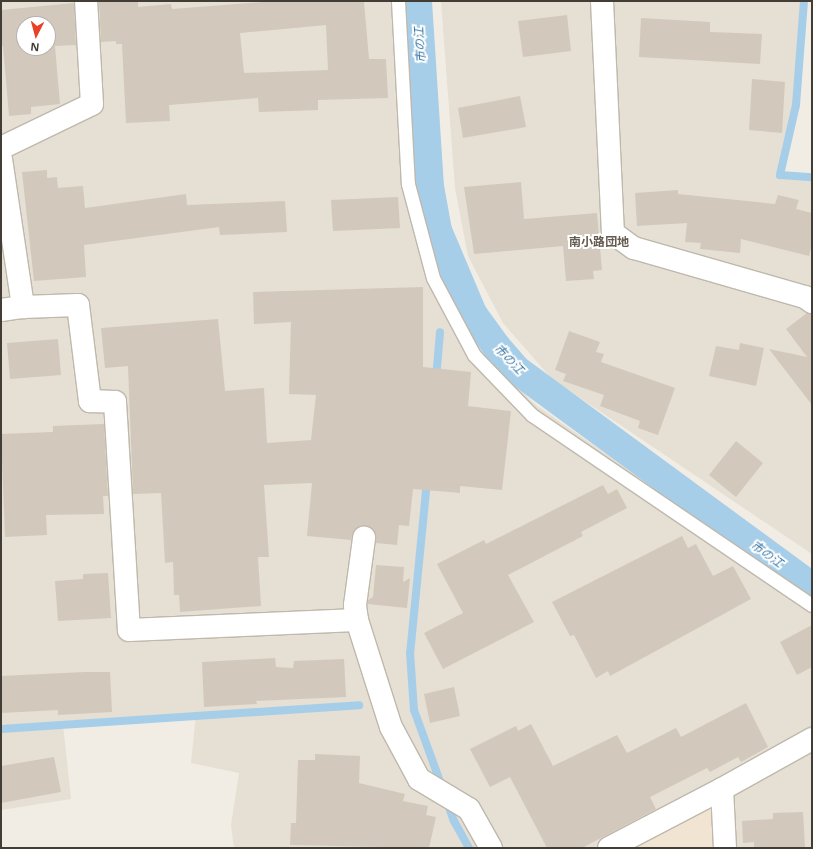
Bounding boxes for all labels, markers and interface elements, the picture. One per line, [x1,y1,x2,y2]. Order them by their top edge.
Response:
north arrow [16,16,56,56]
water label: 市の江 [412,27,428,63]
text: N [30,40,40,55]
district label: 南小路団地 [569,235,629,249]
water label: 市の江 [491,341,527,377]
water label: 市の江 [748,538,786,570]

